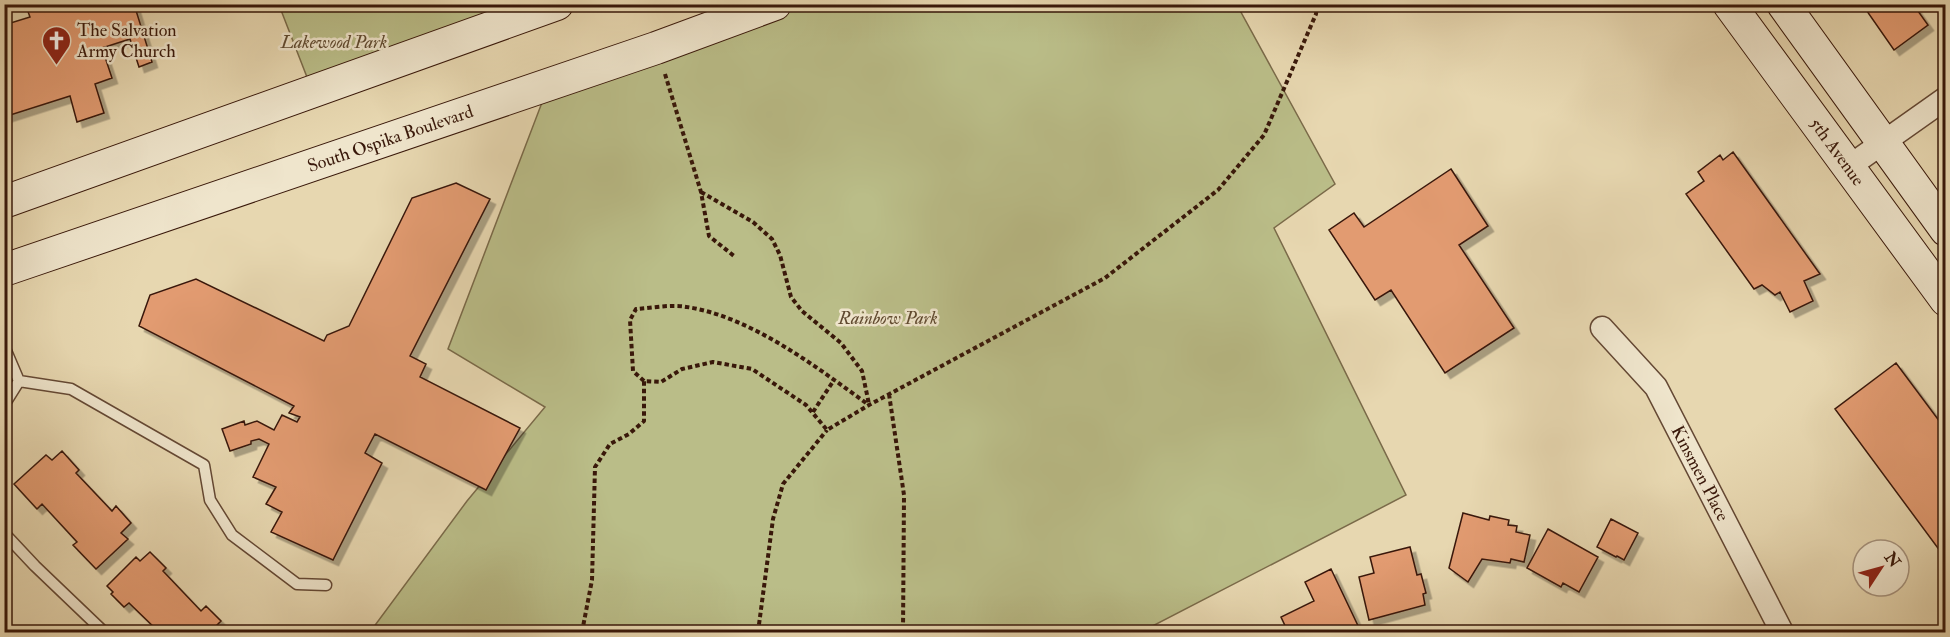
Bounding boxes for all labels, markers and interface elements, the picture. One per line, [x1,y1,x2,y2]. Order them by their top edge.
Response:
place label: The Salvation Army Church [76,19,177,63]
church icon: The Salvation Army Church [40,24,72,66]
park label: Lakewood Park [280,31,387,54]
street label: South Ospika Boulevard [304,100,476,177]
street label: 5th Avenue [1805,113,1870,191]
park label: Rainbow Park [837,307,938,330]
street label: Kinsmen Place [1666,421,1735,526]
north arrow [1851,538,1911,598]
text: N [1879,547,1905,572]

